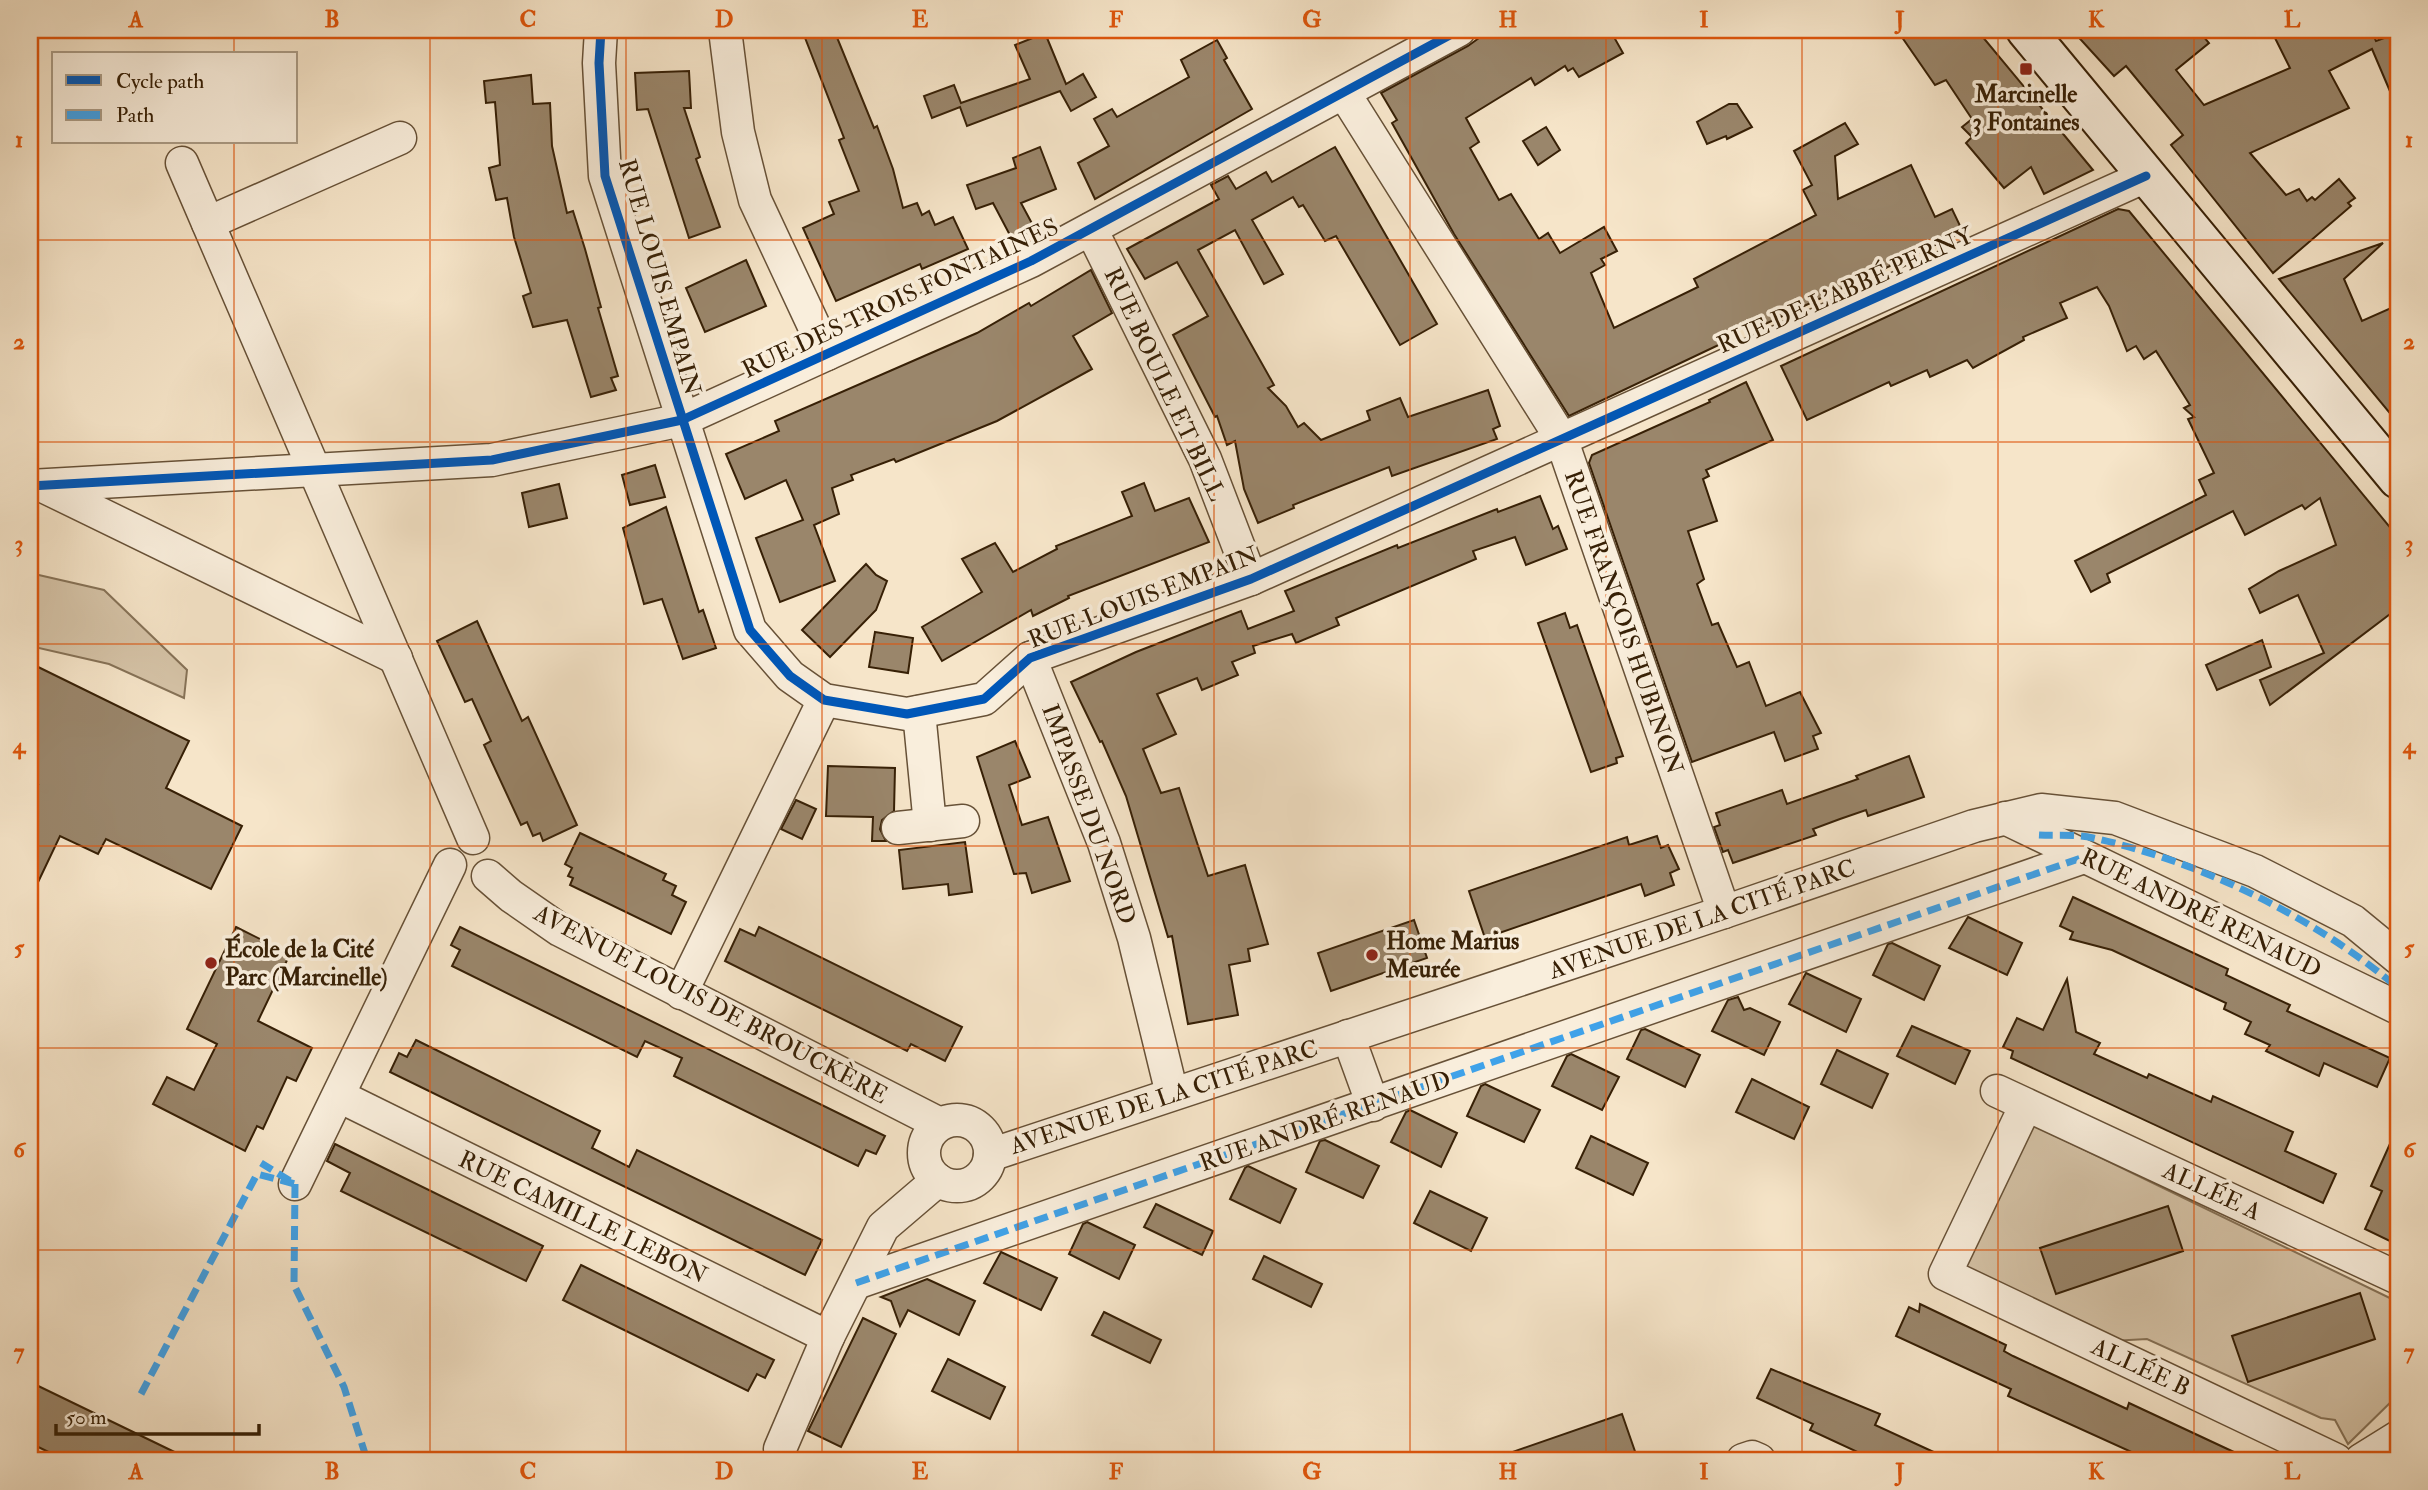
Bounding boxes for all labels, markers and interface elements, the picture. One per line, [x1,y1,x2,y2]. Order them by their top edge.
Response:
text: A [128,5,144,34]
text: B [324,5,340,34]
text: C [520,5,536,34]
text: D [715,5,733,34]
text: E [912,5,929,34]
text: F [1109,5,1124,34]
text: G [1302,5,1322,34]
text: H [1499,5,1518,34]
text: I [1699,5,1709,34]
text: J [1894,5,1905,35]
text: K [2088,5,2105,34]
text: L [2284,5,2301,34]
legend [52,52,298,144]
marker: Marcinelle 3 Fontaines [2018,61,2034,77]
text: Cycle path [116,68,204,95]
place label: Marcinelle 3 Fontaines [1972,79,2080,138]
text: Path [116,102,154,129]
text: 1 [15,125,23,154]
text: 1 [2405,125,2413,154]
street label: RUE LOUIS EMPAIN [611,156,708,399]
street label: RUE DES TROIS FONTAINES [737,211,1064,386]
street label: RUE DE L’ABBÉ PERNY [1712,219,1978,361]
street label: RUE BOULE ET BILL [1097,262,1233,507]
text: 2 [13,327,25,356]
text: 2 [2403,327,2415,356]
street label: RUE FRANÇOIS HUBINON [1557,466,1690,779]
text: 3 [15,529,23,558]
text: 3 [2405,529,2413,558]
street label: RUE LOUIS EMPAIN [1024,539,1263,656]
street label: IMPASSE DU NORD [1034,700,1143,929]
text: 4 [12,731,27,760]
text: 4 [2402,731,2417,760]
street label: RUE ANDRÉ RENAUD [2075,841,2327,985]
street label: AVENUE DE LA CITÉ PARC [1544,851,1859,987]
street label: AVENUE LOUIS DE BROUCKÈRE [528,896,893,1111]
place label: Home Marius Meurée [1385,926,1519,985]
text: 5 [14,933,25,962]
place label: École de la Cité Parc (Marcinelle) [225,933,387,993]
text: 5 [2404,933,2415,962]
marker: Home Marius Meurée [1364,947,1380,963]
marker: École de la Cité Parc (Marcinelle) [203,955,219,971]
street label: AVENUE DE LA CITÉ PARC [1005,1032,1322,1162]
street label: RUE ANDRÉ RENAUD [1195,1063,1455,1179]
text: 6 [13,1135,27,1164]
text: 6 [2403,1135,2417,1164]
street label: RUE CAMILLE LEBON [453,1144,713,1291]
street label: ALLÉE A [2157,1154,2266,1228]
street label: ALLÉE B [2086,1330,2196,1404]
text: 7 [14,1337,25,1366]
text: 7 [2404,1337,2415,1366]
scale bar [56,1392,259,1436]
text: 50 m [66,1404,107,1431]
text: A [128,1457,144,1486]
text: B [324,1457,340,1486]
text: C [520,1457,536,1486]
text: D [715,1457,733,1486]
text: E [912,1457,929,1486]
text: F [1109,1457,1124,1486]
text: G [1302,1457,1322,1486]
text: H [1499,1457,1518,1486]
text: I [1699,1457,1709,1486]
text: J [1894,1457,1905,1487]
text: K [2088,1457,2105,1486]
text: L [2284,1457,2301,1486]

